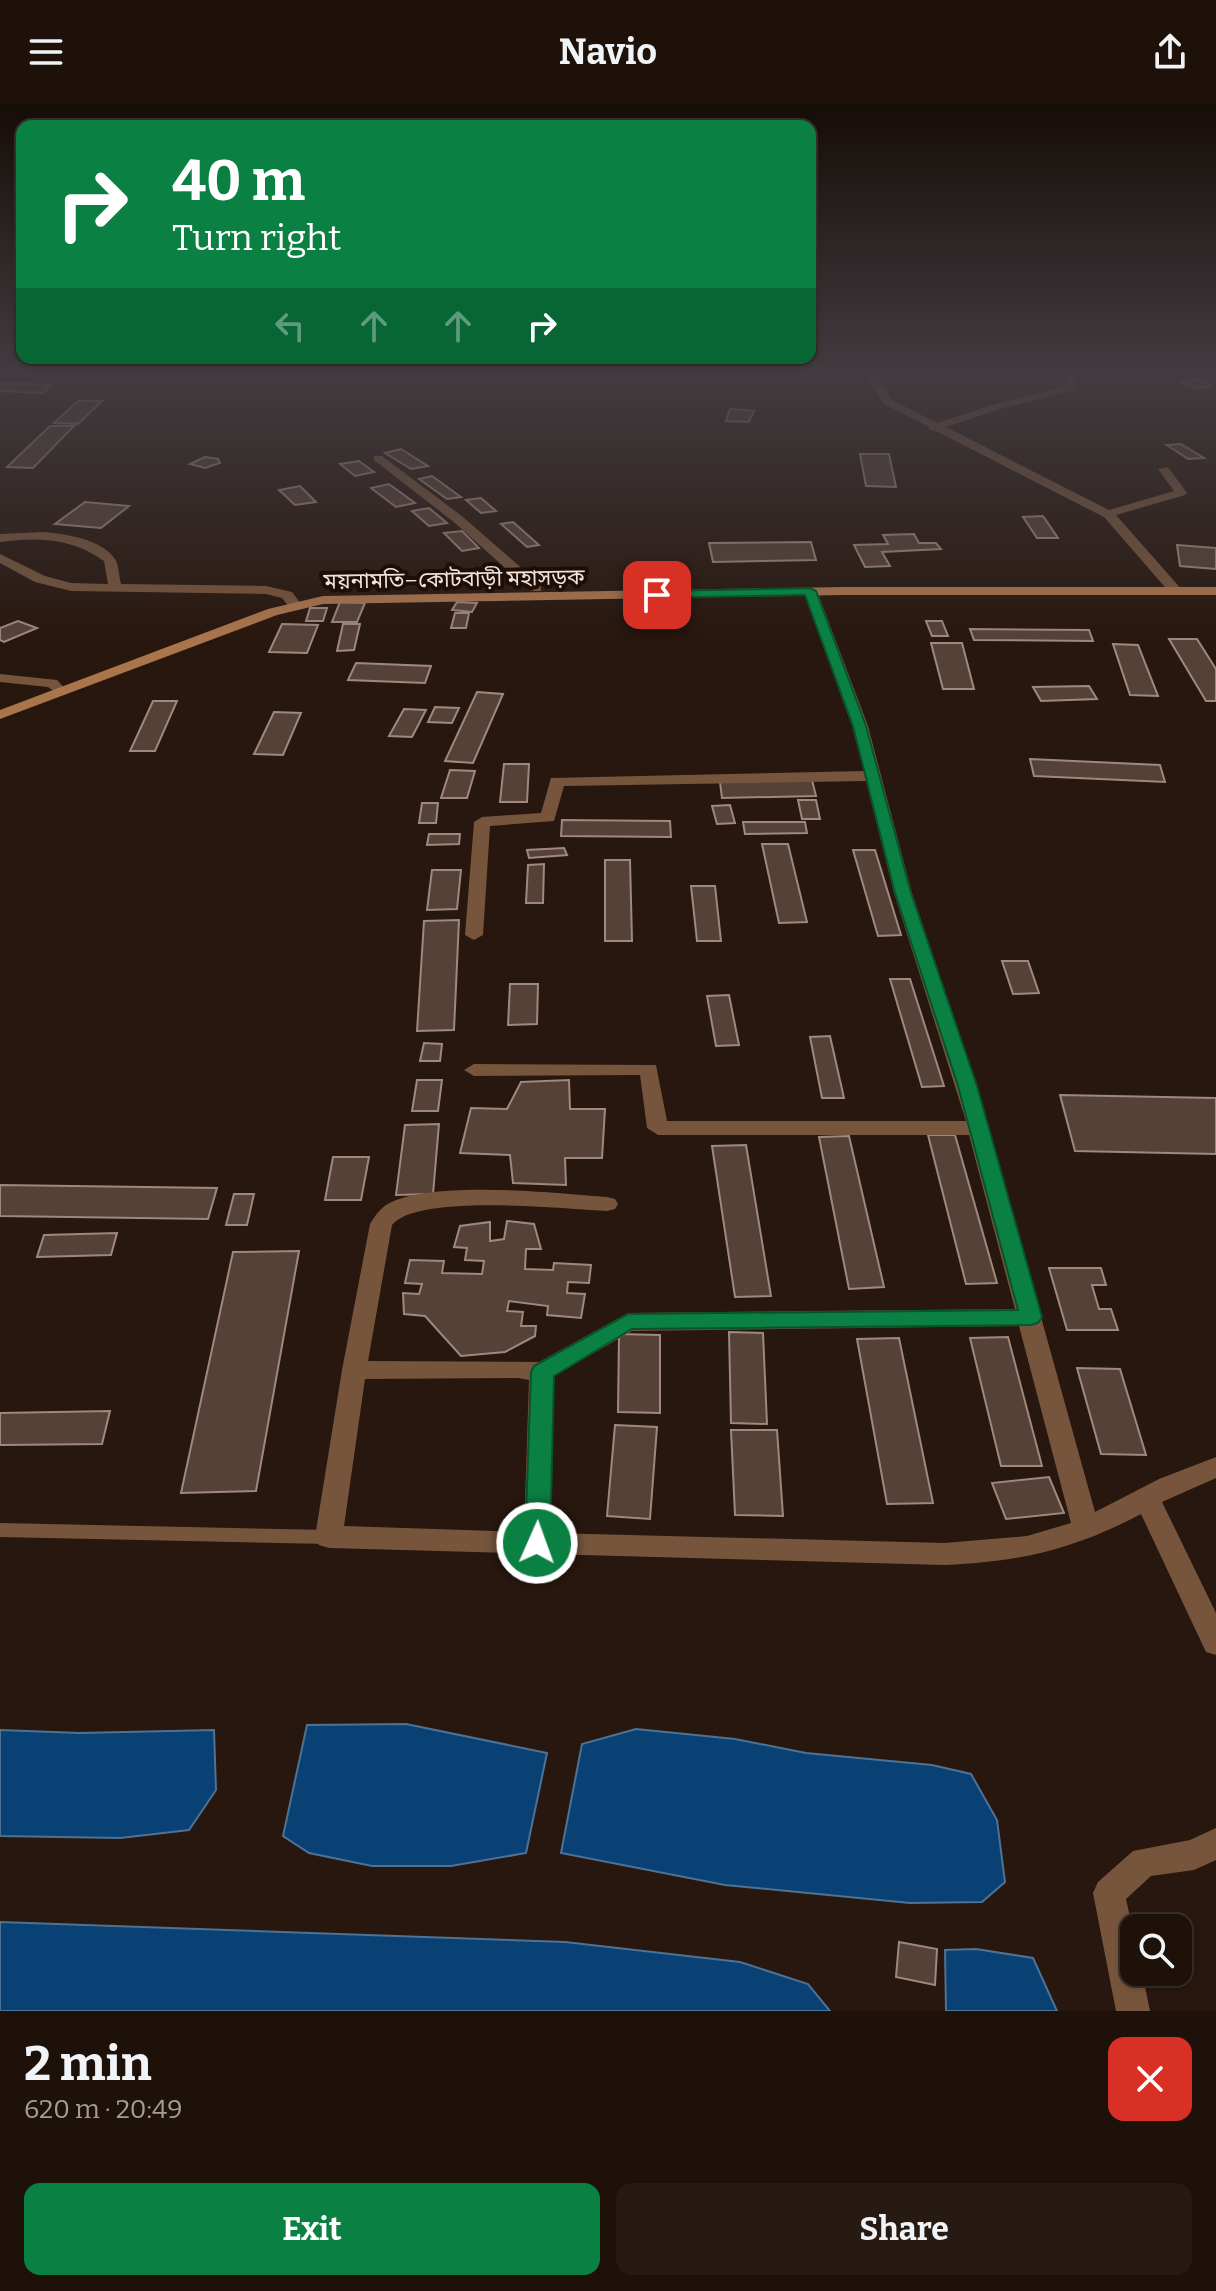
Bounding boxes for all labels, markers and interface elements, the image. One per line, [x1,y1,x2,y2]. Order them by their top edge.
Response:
icon: menu [24,30,68,74]
text: Navio [559,30,657,74]
icon: share [1148,30,1192,74]
text: 40 m [172,148,305,215]
icon: right [40,152,144,256]
text: Turn right [172,216,341,260]
icon: left [268,304,312,348]
icon: ahead [352,304,396,348]
icon: ahead [436,304,480,348]
icon: right [520,304,564,348]
pin [623,561,691,629]
street label: ময়নামতি–কোটবাড়ী মহাসড়ক [322,563,585,595]
icon: arrive [635,573,679,617]
position arrow [495,1501,579,1585]
map controls [1120,1914,1192,1986]
button: search [1120,1914,1192,1986]
text: 2 min [24,2035,152,2093]
button: close [1108,2037,1192,2121]
text: 620 m · 20:49 [24,2094,182,2125]
button: Exit [24,2183,600,2275]
button: Share [616,2183,1192,2275]

